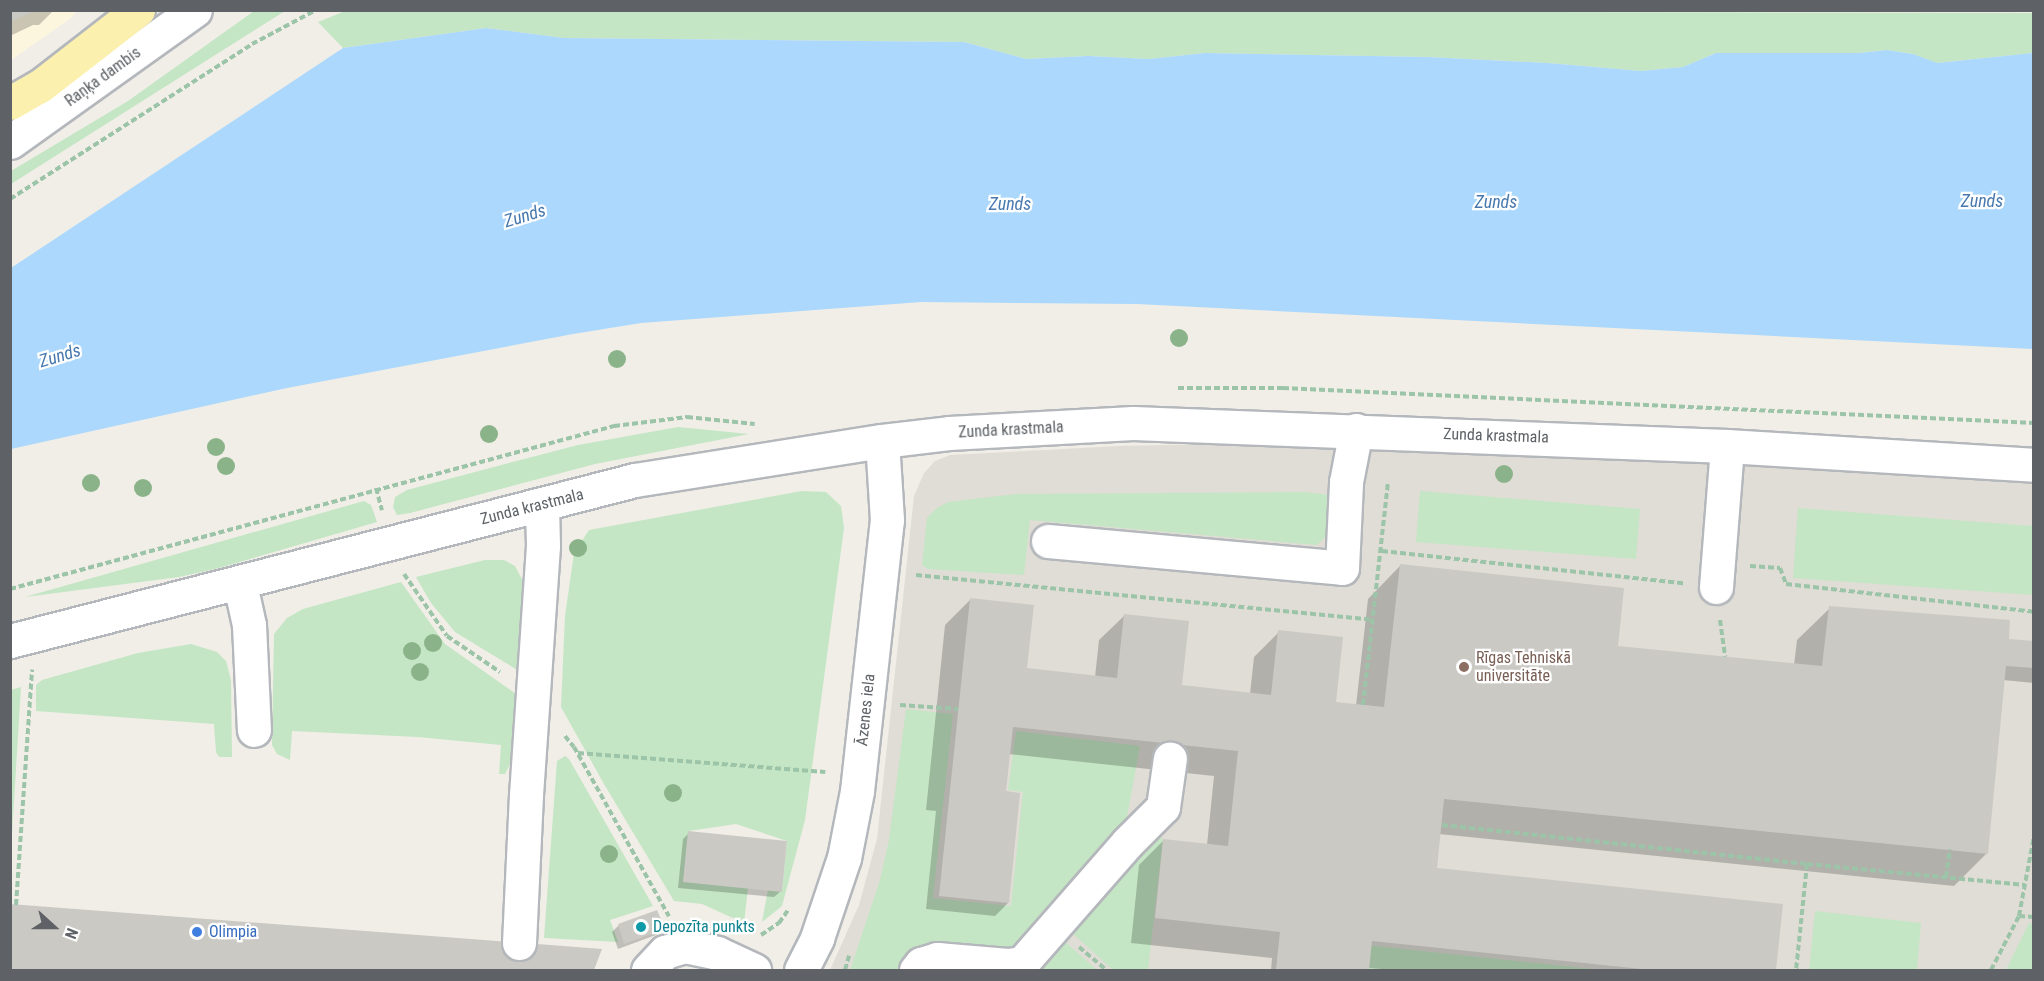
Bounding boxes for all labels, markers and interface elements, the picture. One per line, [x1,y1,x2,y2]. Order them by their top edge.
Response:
street label: Raņķa dambis [61,43,145,111]
water label: Zunds [1961,190,2003,212]
water label: Zunds [1475,191,1517,213]
water label: Zunds [989,193,1031,215]
water label: Zunds [502,199,548,233]
water label: Zunds [37,339,83,373]
street label: Zunda krastmala [958,418,1064,442]
street label: Zunda krastmala [1443,425,1549,447]
street label: Zunda krastmala [478,485,586,529]
place label: Rīgas Tehniskā universitāte [1476,648,1571,686]
marker: Rīgas Tehniskā universitāte [1457,660,1471,674]
street label: Āzenes iela [853,673,879,747]
north arrow [24,897,84,957]
place label: Depozīta punkts [653,917,755,937]
marker: Depozīta punkts [634,920,648,934]
place label: Olimpia [209,922,257,942]
marker: Olimpia [190,925,204,939]
text: N [61,926,82,942]

